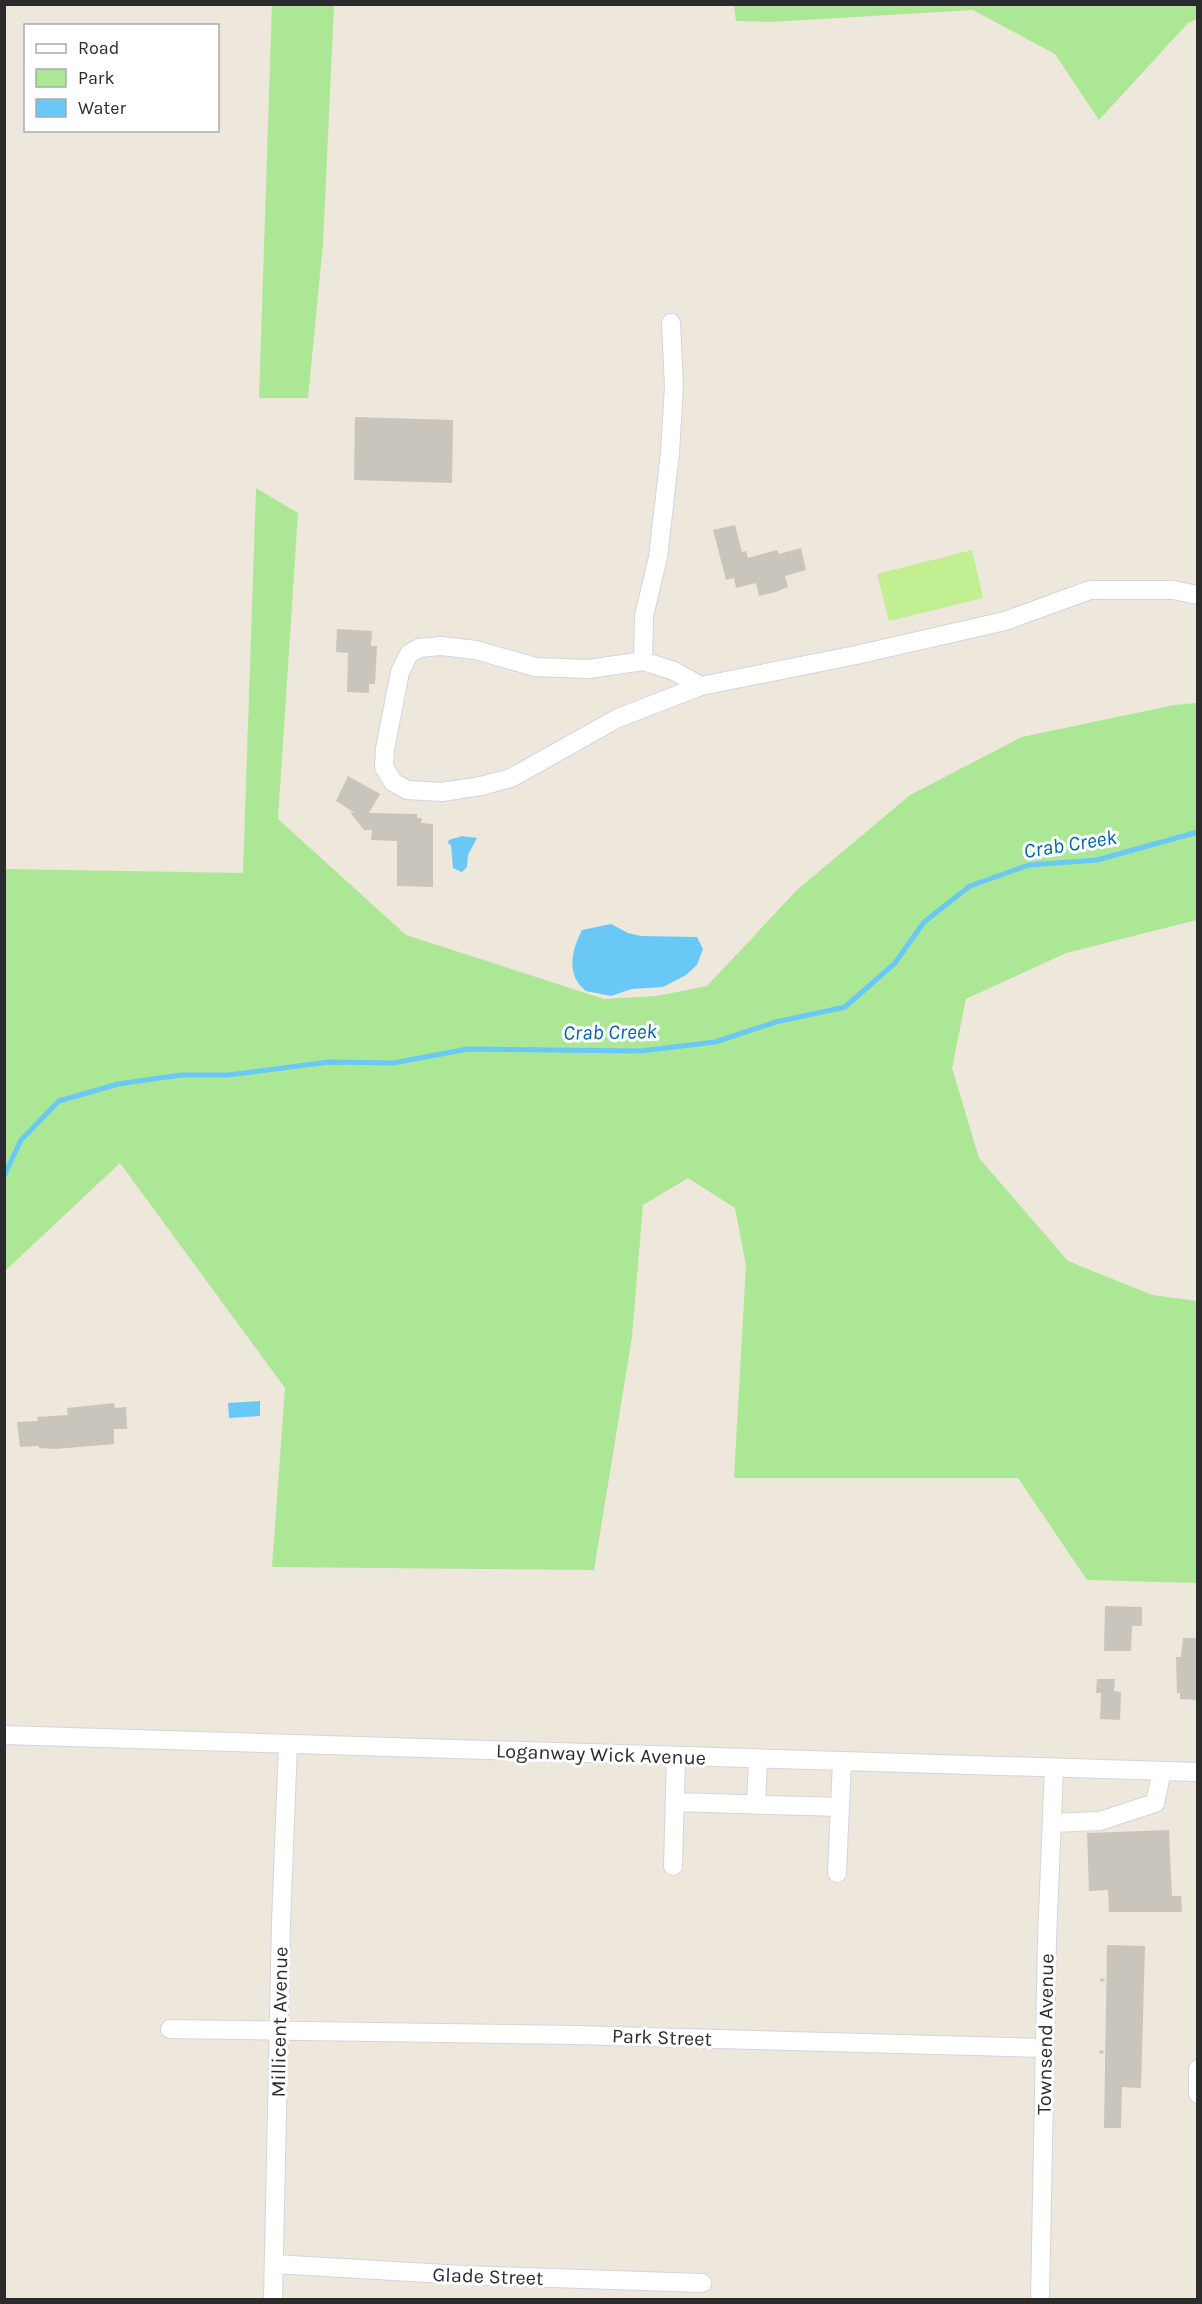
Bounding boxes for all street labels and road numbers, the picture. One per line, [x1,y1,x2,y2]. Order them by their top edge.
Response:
street label: Loganway Wick Avenue [496,1739,706,1770]
street label: Millicent Avenue [267,1946,292,2098]
street label: Townsend Avenue [1033,1953,1058,2115]
street label: Park Street [611,2024,713,2051]
street label: Glade Street [432,2263,544,2290]

